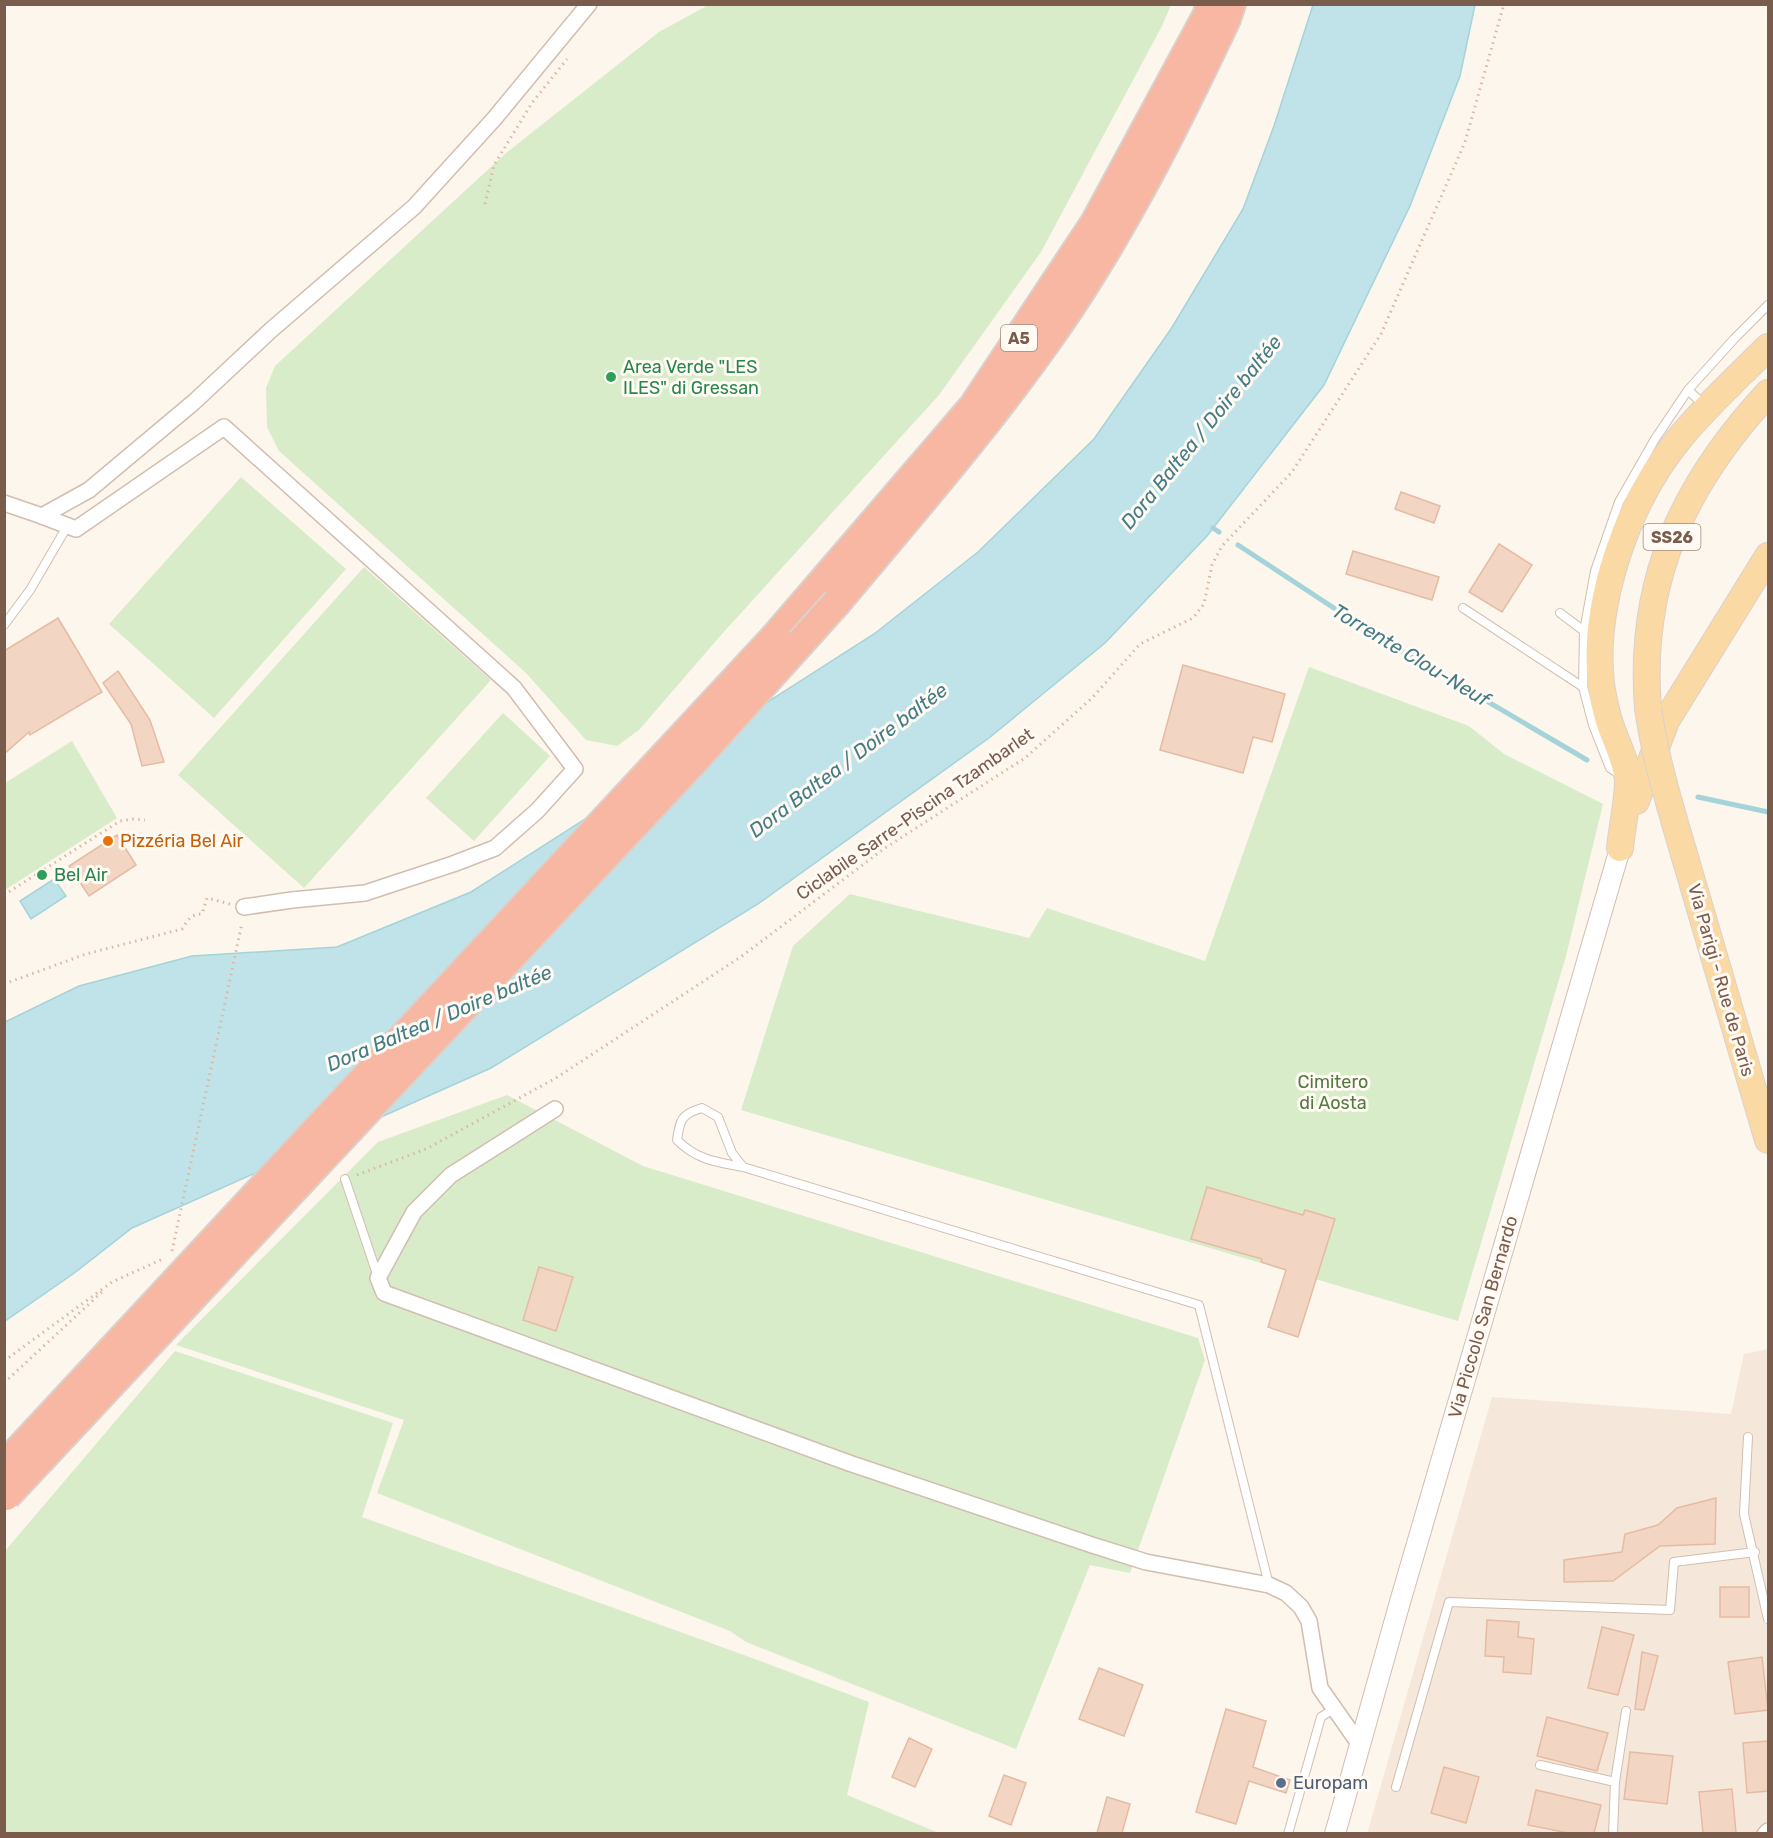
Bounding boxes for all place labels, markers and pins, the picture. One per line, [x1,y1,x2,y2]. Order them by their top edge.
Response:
place label: Area Verde "LES ILES" di Gressan [623,356,759,399]
marker: Area Verde "LES ILES" di Gressan [604,370,618,384]
place label: Pizzéria Bel Air [120,830,244,852]
marker: Pizzéria Bel Air [101,834,115,848]
place label: Bel Air [54,864,108,886]
marker: Bel Air [35,868,49,882]
place label: Europam [1293,1772,1368,1794]
marker: Europam [1274,1776,1288,1790]

